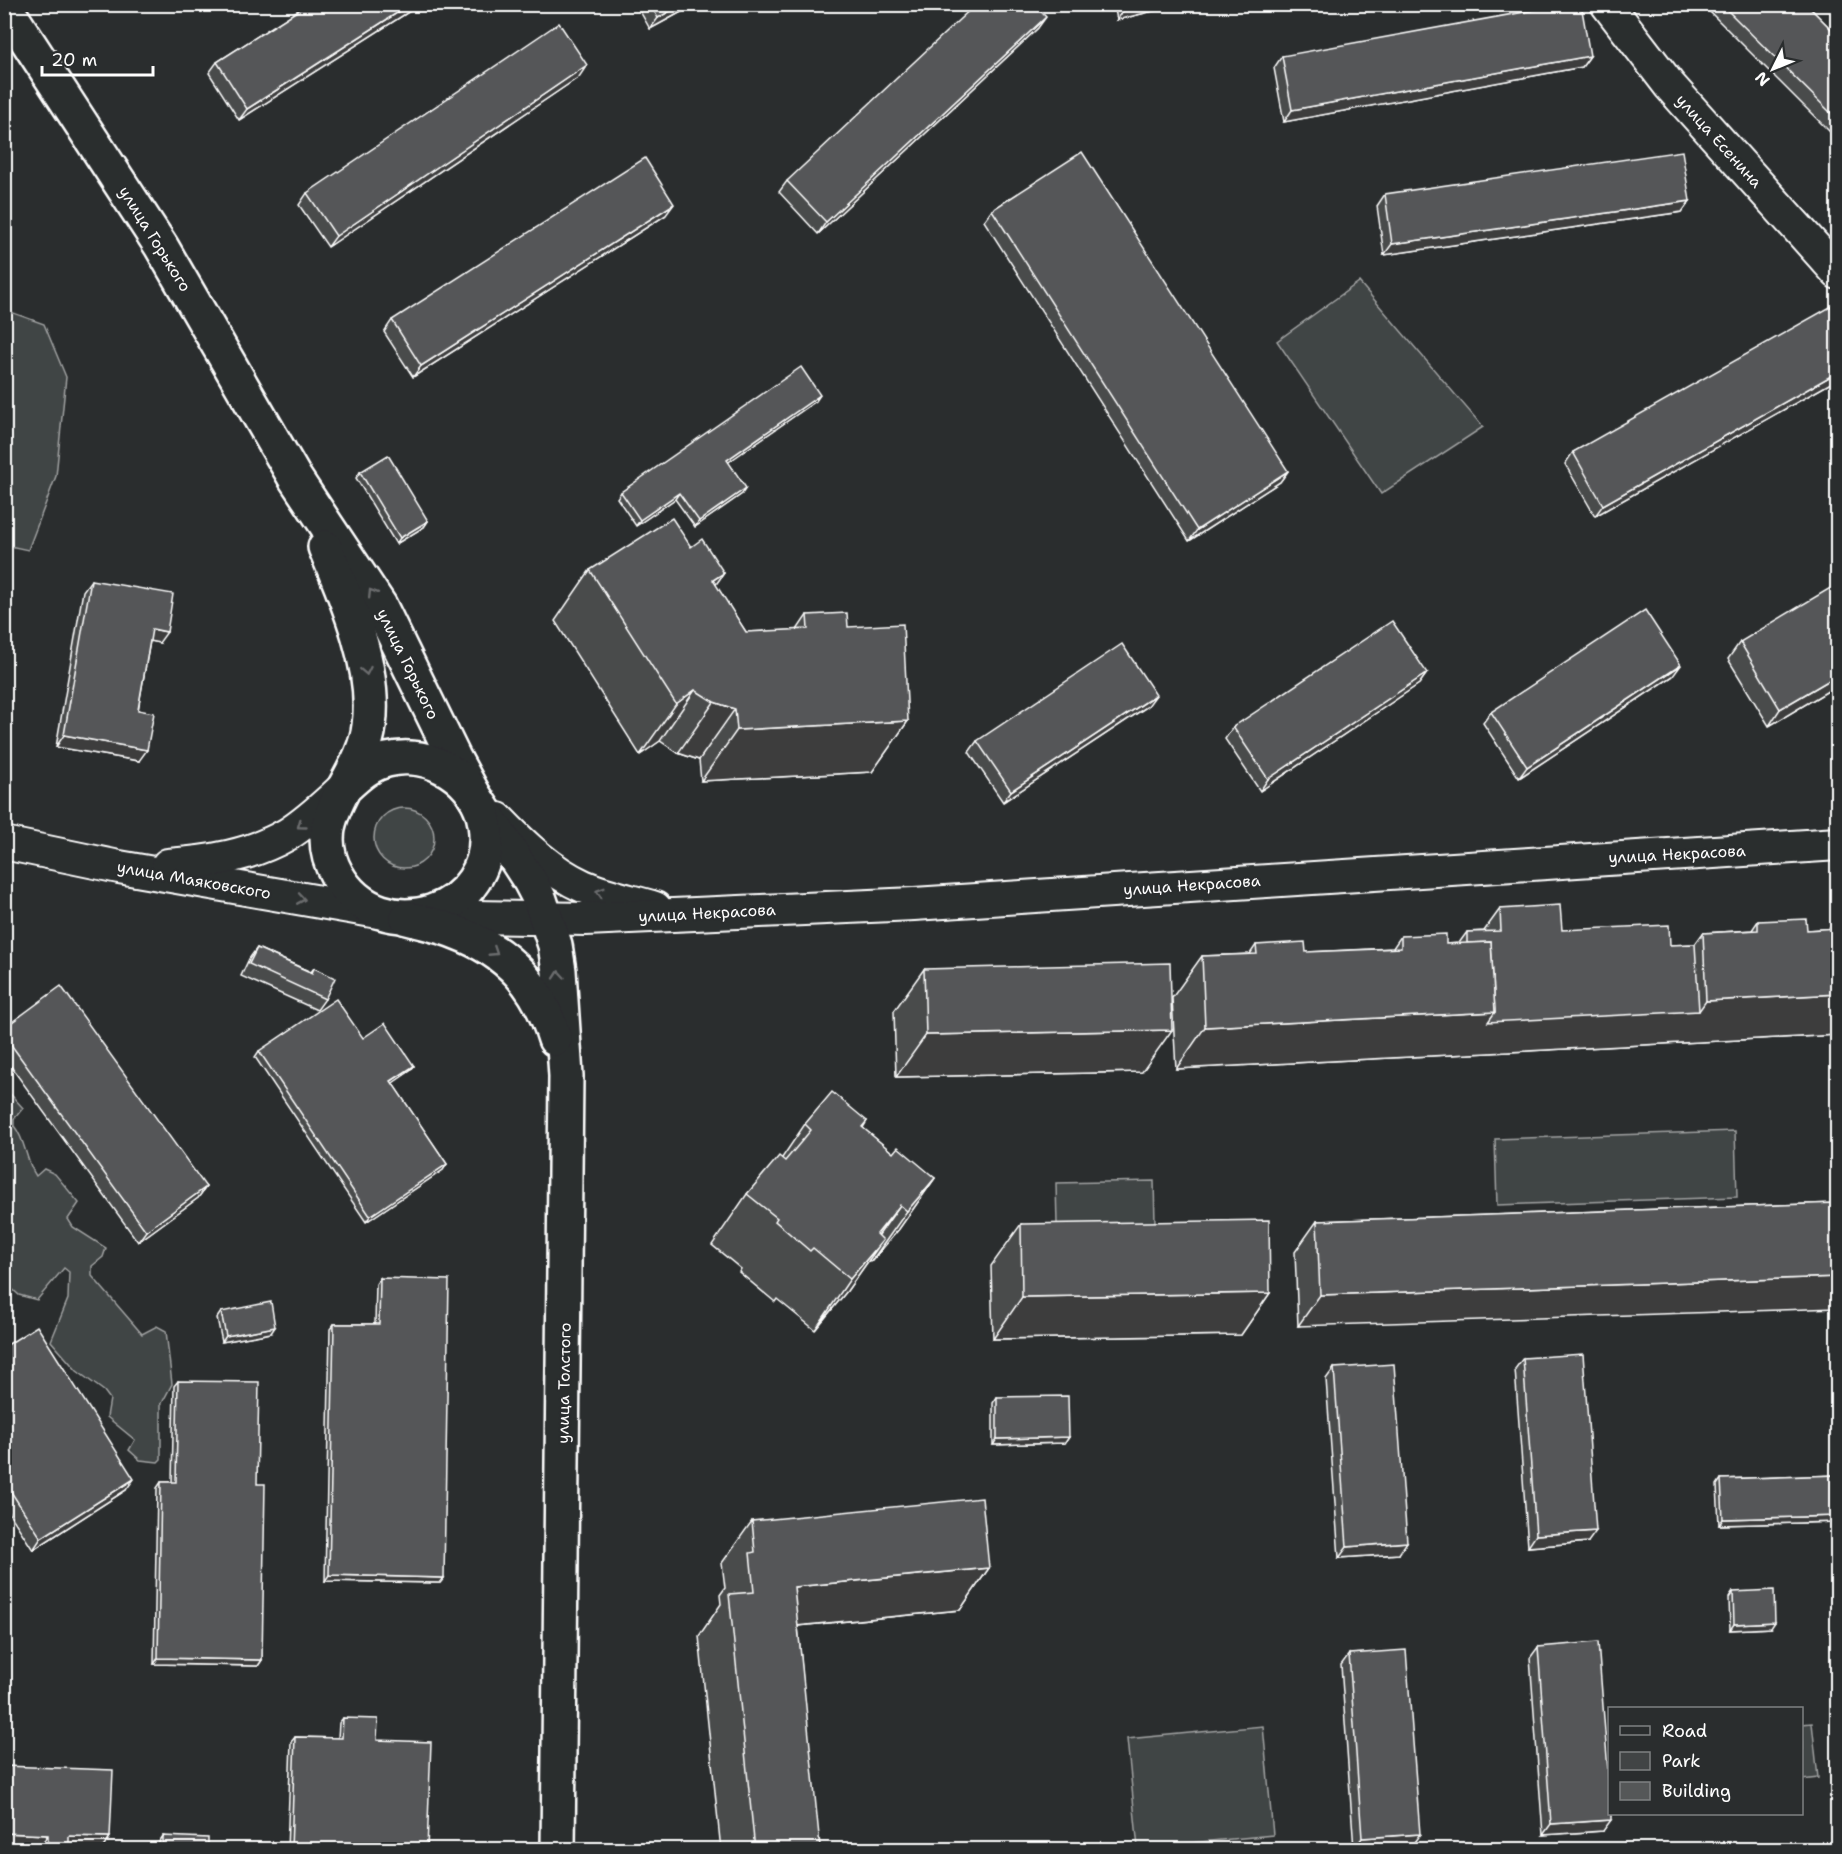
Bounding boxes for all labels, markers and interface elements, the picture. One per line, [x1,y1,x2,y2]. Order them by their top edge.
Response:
scale bar [42,39,153,77]
north arrow [1743,39,1803,99]
text: 20 m [51,48,97,72]
text: N [1750,67,1774,91]
street label: улица Есенина [1671,90,1767,192]
street label: улица Горького [114,182,196,296]
one-way arrow [367,589,379,599]
street label: улица Горького [372,605,444,723]
one-way arrow [359,665,372,675]
one-way arrow [296,817,307,828]
street label: улица Некрасова [1608,840,1746,868]
street label: улица Маяковского [115,856,273,904]
street label: улица Некрасова [1123,870,1261,900]
one-way arrow [595,887,606,899]
one-way arrow [296,892,305,904]
street label: улица Некрасова [638,899,776,927]
one-way arrow [488,944,499,955]
one-way arrow [553,971,566,980]
street label: улица Толстого [552,1322,576,1444]
legend [1608,1707,1803,1815]
text: Road [1662,1719,1707,1743]
text: Park [1662,1749,1701,1773]
text: Building [1662,1779,1731,1803]

